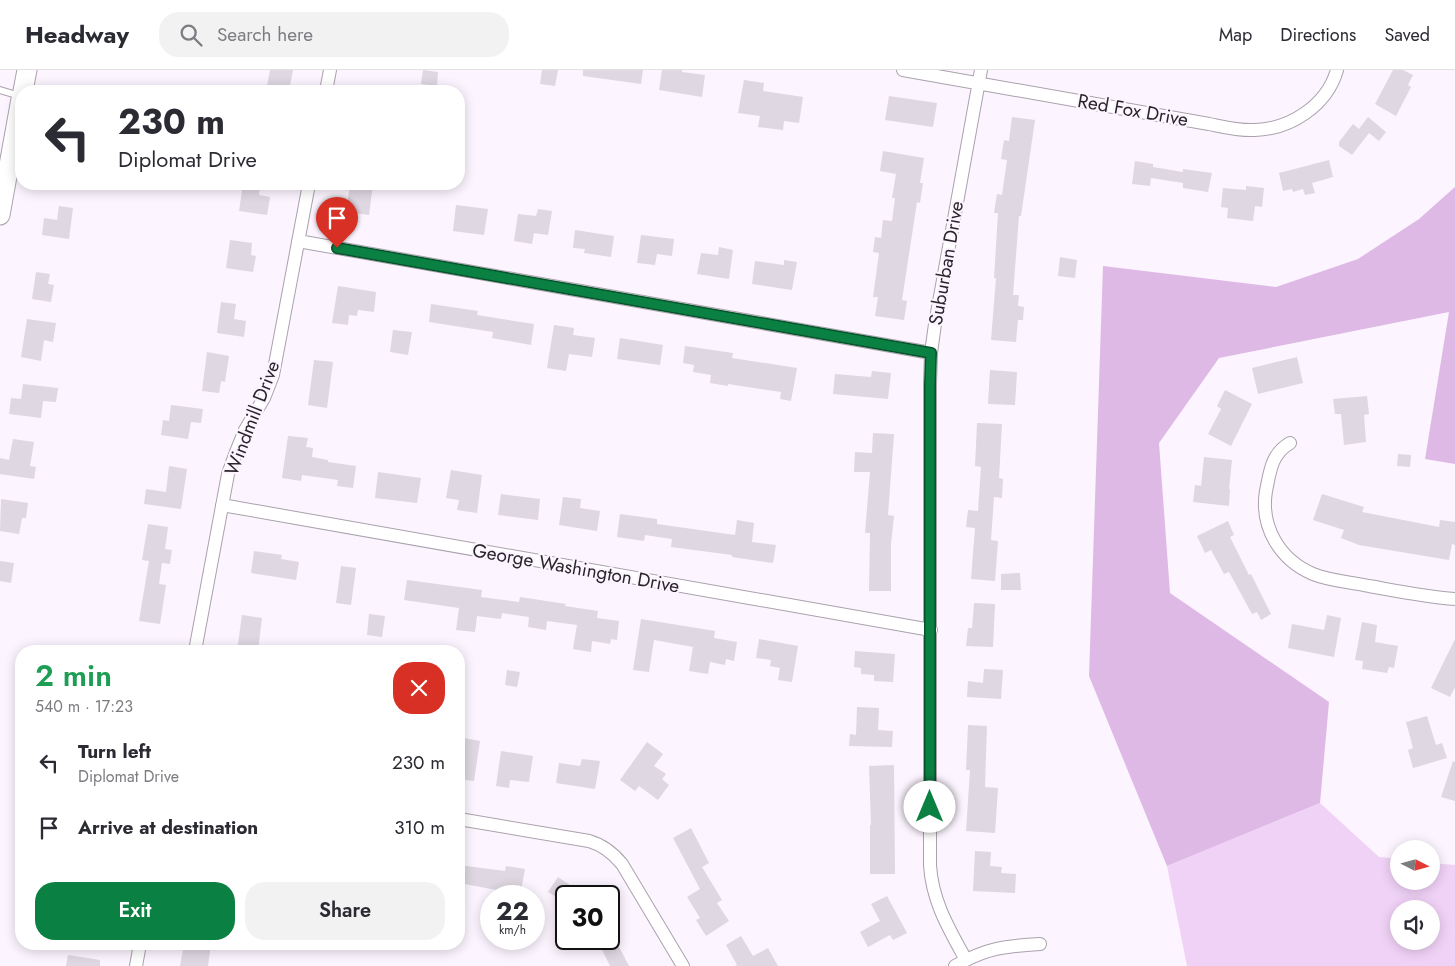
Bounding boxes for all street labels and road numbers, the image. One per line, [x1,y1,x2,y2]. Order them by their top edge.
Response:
street label: Red Fox Drive [1076,87,1191,133]
street label: Suburban Drive [922,199,970,327]
street label: Windmill Drive [218,356,286,479]
street label: George Washington Drive [470,536,682,600]

